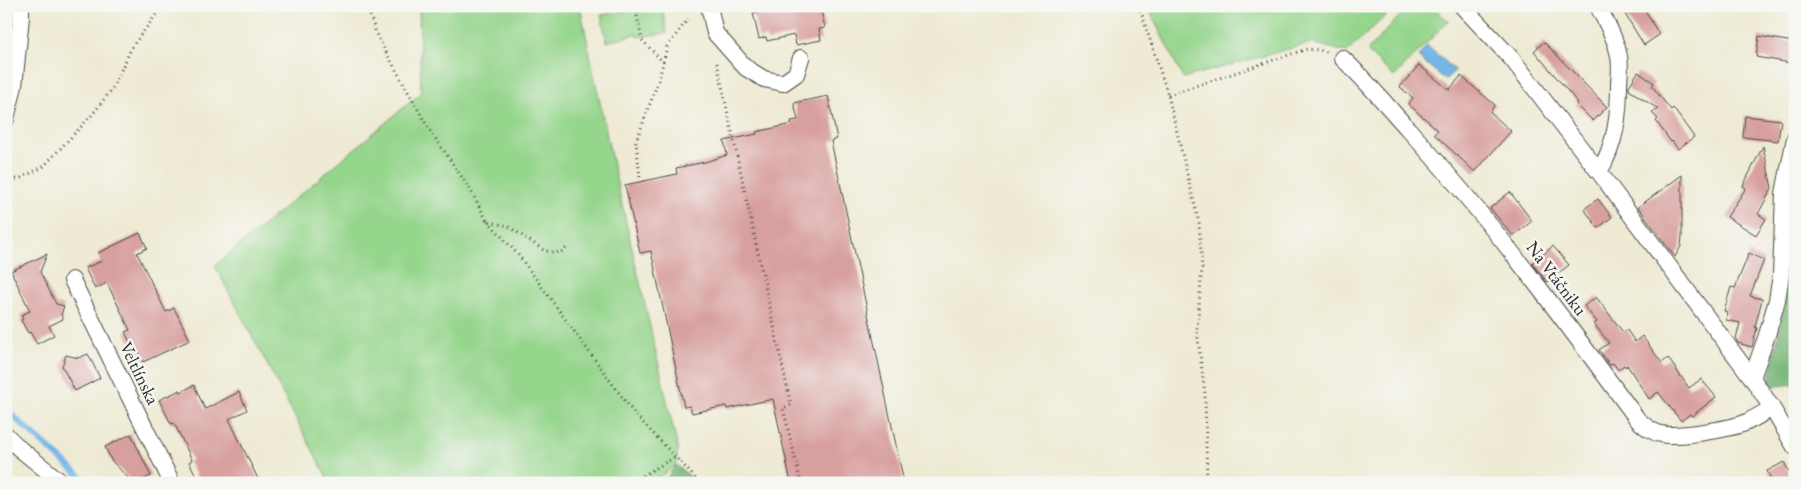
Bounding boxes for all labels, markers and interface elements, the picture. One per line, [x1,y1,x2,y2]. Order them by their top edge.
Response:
street label: Na Vtáčniku [1522,236,1593,320]
street label: Veltlínska [115,338,165,409]

